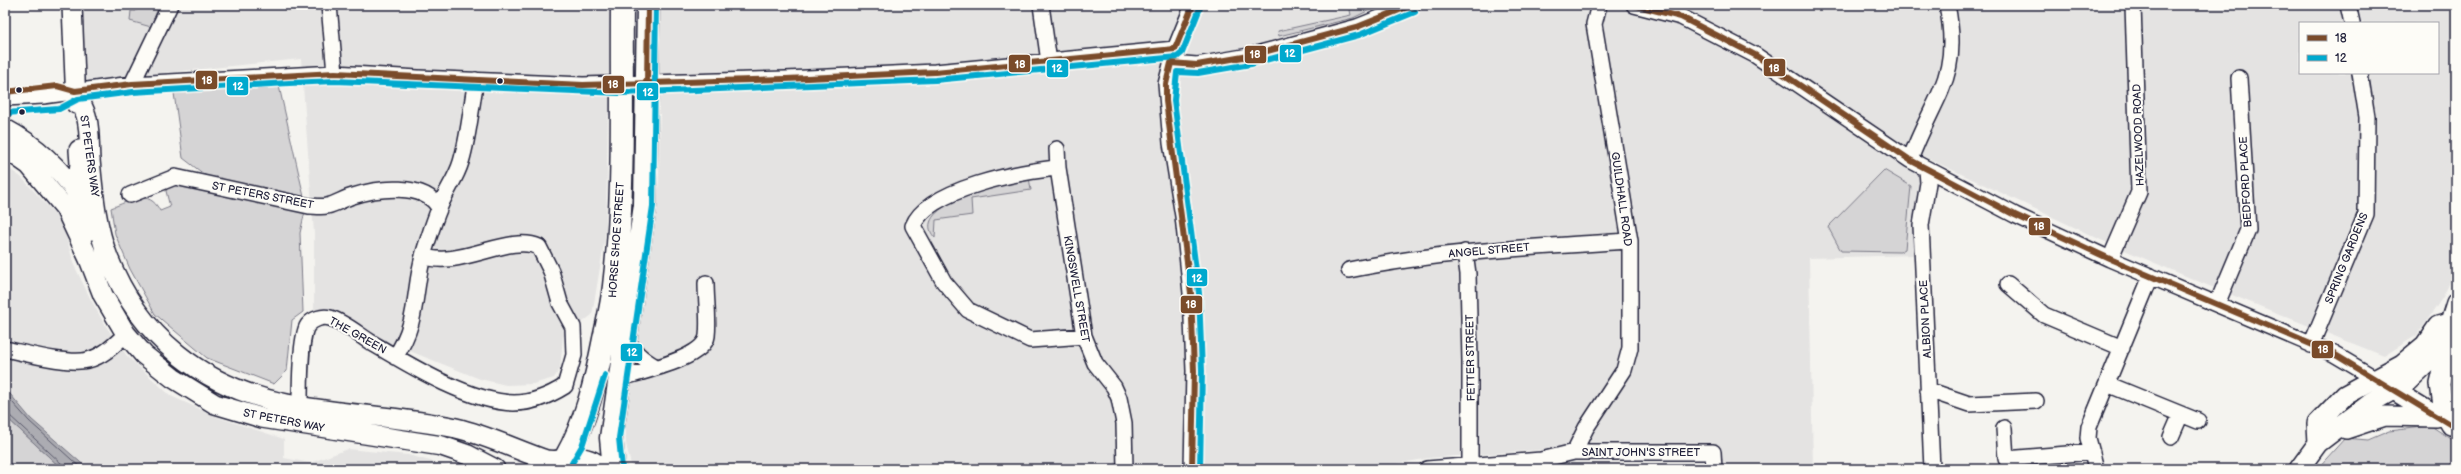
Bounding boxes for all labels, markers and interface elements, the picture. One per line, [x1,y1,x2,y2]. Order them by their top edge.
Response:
legend [2299,22,2439,74]
text: 18 [2335,31,2347,46]
line badge: 12 [1279,44,1302,63]
line badge: 18 [1244,45,1267,64]
text: 12 [1284,47,1296,60]
text: 18 [1249,48,1261,61]
text: 12 [2335,51,2347,66]
line badge: 18 [1008,54,1031,73]
text: 18 [1014,58,1026,71]
line badge: 18 [1763,58,1786,77]
line badge: 12 [1046,59,1069,78]
text: 12 [1051,62,1063,75]
text: 18 [1768,62,1780,75]
line badge: 18 [195,70,218,90]
text: 18 [201,74,213,87]
line badge: 18 [602,75,625,94]
line badge: 12 [226,76,249,96]
unlabelled marker [495,76,505,86]
text: 18 [607,78,619,91]
text: 12 [232,80,244,93]
line badge: 12 [636,82,659,101]
street label: HAZELWOOD ROAD [2130,84,2147,186]
unlabelled marker [14,85,24,95]
text: 12 [642,86,654,99]
unlabelled marker [17,107,27,117]
street label: ST PETERS WAY [77,114,102,198]
street label: BEDFORD PLACE [2237,136,2254,228]
street label: GUILDHALL ROAD [1608,151,1635,247]
street label: ST PETERS STREET [211,179,315,212]
street label: HORSE SHOE STREET [606,181,627,298]
street label: SPRING GARDENS [2322,210,2371,306]
line badge: 18 [2028,217,2051,236]
text: 18 [2033,220,2045,233]
street label: KINGSWELL STREET [1061,235,1092,344]
street label: ANGEL STREET [1448,240,1531,261]
line badge: 12 [1186,268,1208,287]
text: 12 [1191,272,1203,285]
street label: ALBION PLACE [1917,280,1934,358]
line badge: 18 [1180,295,1203,314]
text: 18 [1185,298,1197,311]
street label: THE GREEN [327,314,389,357]
street label: FETTER STREET [1463,314,1478,402]
line badge: 18 [2311,340,2334,359]
line badge: 12 [620,343,643,362]
text: 18 [2317,343,2329,356]
text: 12 [626,346,638,359]
street label: ST PETERS WAY [242,406,326,435]
street label: SAINT JOHN'S STREET [1582,446,1701,459]

